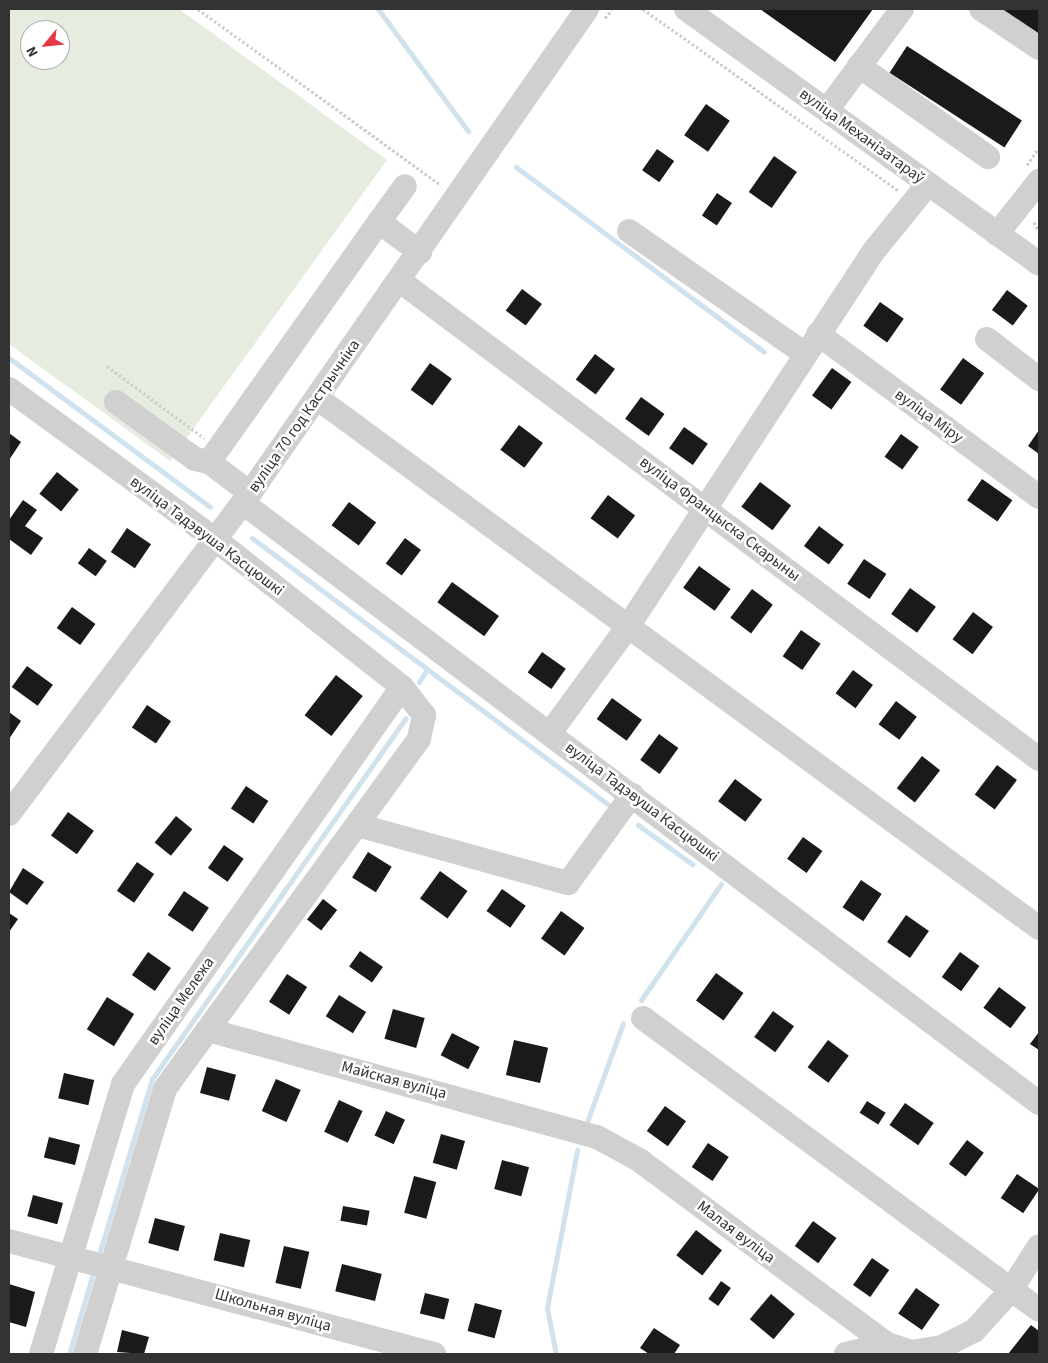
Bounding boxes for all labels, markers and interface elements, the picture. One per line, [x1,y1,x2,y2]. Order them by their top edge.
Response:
north arrow [20,20,70,70]
text: N [22,43,44,60]
street label: вуліца Механізатараў [796,84,928,188]
street label: вуліца 70 год Кастрычніка [244,336,364,496]
street label: вуліца Міру [891,385,967,447]
street label: вуліца Францыска Скарыны [636,452,804,586]
street label: вуліца Тадэвуша Касцюшкі [126,472,288,600]
street label: вуліца Тадэвуша Касцюшкі [561,738,723,866]
street label: вуліца Мележа [144,953,218,1049]
street label: Майская вуліца [339,1057,449,1103]
street label: Малая вуліца [693,1196,779,1268]
street label: Школьная вуліца [213,1284,333,1336]

